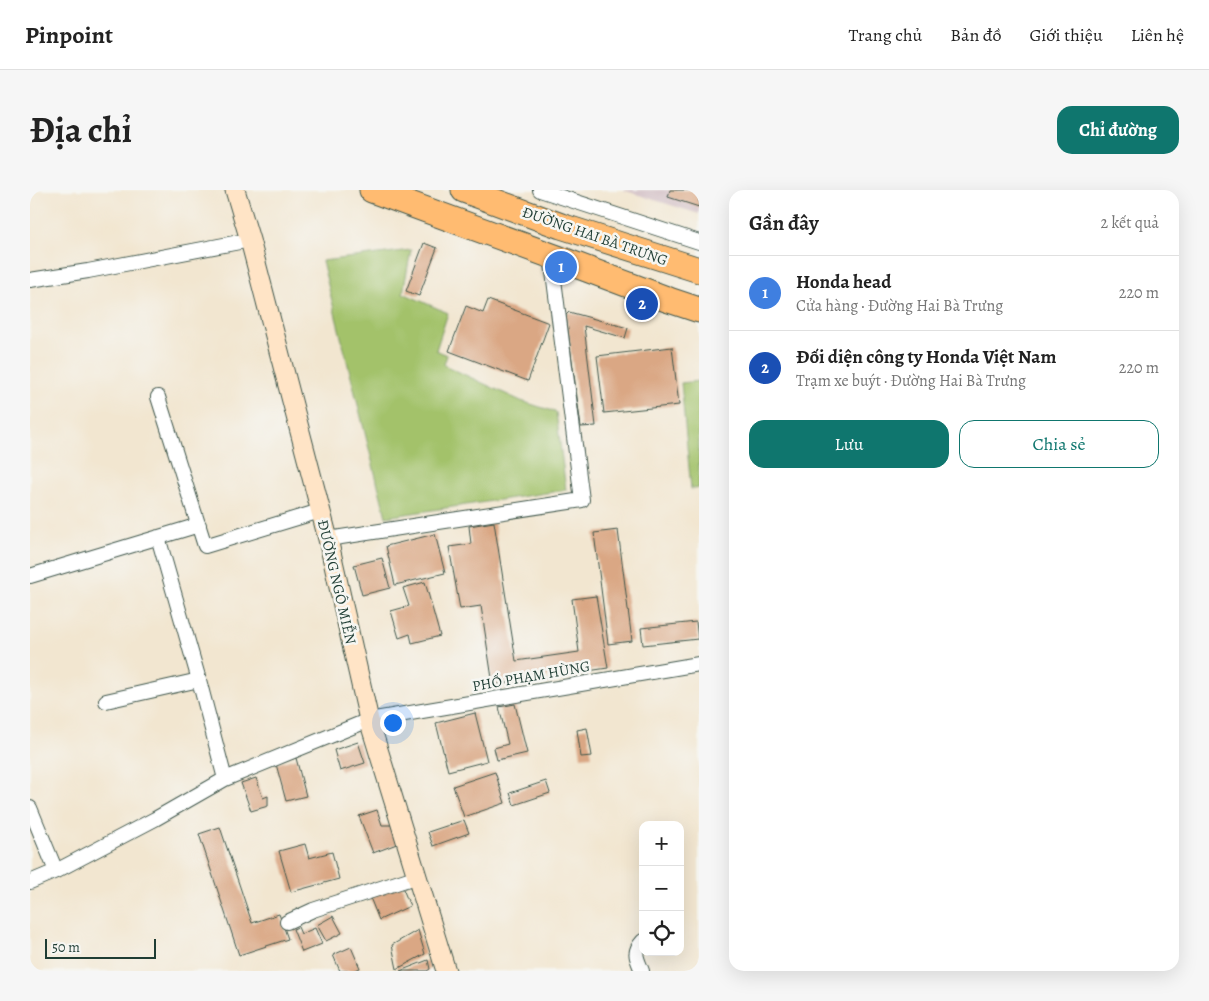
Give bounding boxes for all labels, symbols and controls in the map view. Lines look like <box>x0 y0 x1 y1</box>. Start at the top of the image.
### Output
text: Pinpoint <box>25 19 113 51</box>
text: Trang chủ <box>848 23 922 47</box>
text: Bản đồ <box>950 23 1002 47</box>
text: Giới thiệu <box>1030 23 1103 47</box>
text: Liên hệ <box>1131 23 1184 47</box>
text: Địa chỉ <box>30 106 132 154</box>
button: Chỉ đường <box>1057 106 1179 154</box>
street label: ĐƯỜNG HAI BÀ TRƯNG <box>520 202 670 270</box>
text: Gần đây <box>749 209 819 237</box>
text: 2 kết quả <box>1101 212 1159 234</box>
pin: 1 <box>545 248 577 286</box>
text: Honda head <box>796 269 891 295</box>
text: 1 <box>762 282 768 304</box>
text: 220 m <box>1119 282 1159 304</box>
pin: 2 <box>626 285 658 323</box>
text: Cửa hàng · Đường Hai Bà Trưng <box>796 295 1003 317</box>
text: Đối diện công ty Honda Việt Nam <box>796 344 1056 370</box>
text: 2 <box>761 357 769 379</box>
text: 220 m <box>1119 357 1159 379</box>
text: Trạm xe buýt · Đường Hai Bà Trưng <box>796 370 1026 392</box>
button: Lưu <box>749 420 949 468</box>
button: Chia sẻ <box>959 420 1159 468</box>
street label: ĐƯỜNG NGÔ MIỄN <box>313 518 361 646</box>
street label: PHỐ PHẠM HÙNG <box>471 656 591 696</box>
your location <box>380 710 406 736</box>
map controls <box>639 821 684 956</box>
button: + <box>639 821 684 866</box>
button: − <box>639 866 684 911</box>
button: locate <box>639 911 684 956</box>
scale bar <box>45 936 156 959</box>
text: 50 m <box>52 938 80 957</box>

